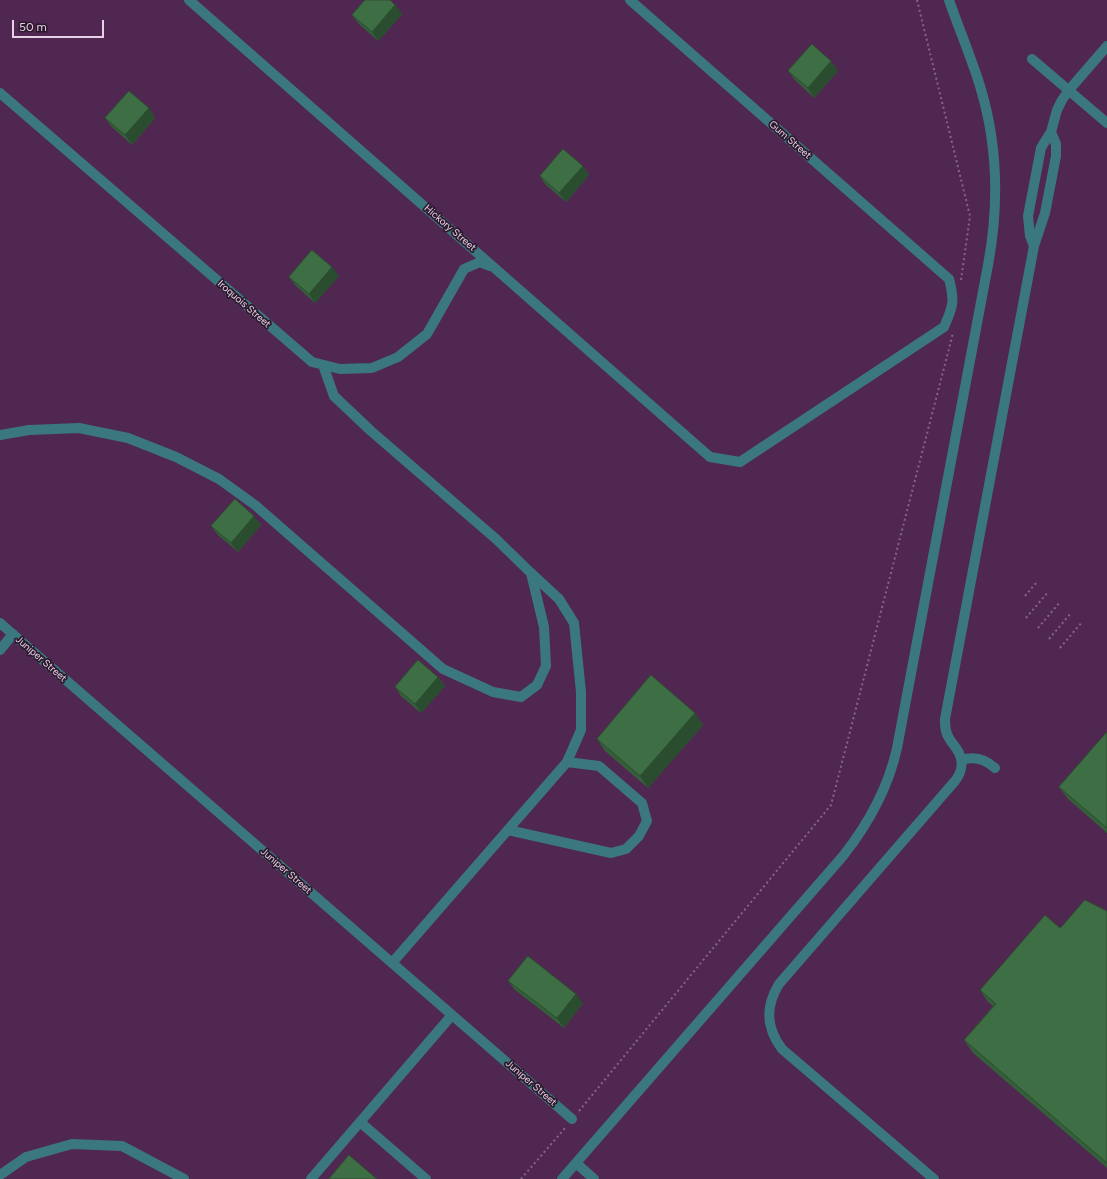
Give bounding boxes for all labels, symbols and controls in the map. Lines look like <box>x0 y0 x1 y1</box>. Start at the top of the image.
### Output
scale bar <box>14 12 106 38</box>
text: 50 m <box>19 20 47 34</box>
street label: Gum Street <box>766 118 814 162</box>
street label: Hickory Street <box>422 202 478 254</box>
street label: Iroquois Street <box>215 278 273 330</box>
street label: Juniper Street <box>13 634 69 684</box>
street label: Juniper Street <box>258 846 314 896</box>
street label: Juniper Street <box>503 1058 559 1108</box>

